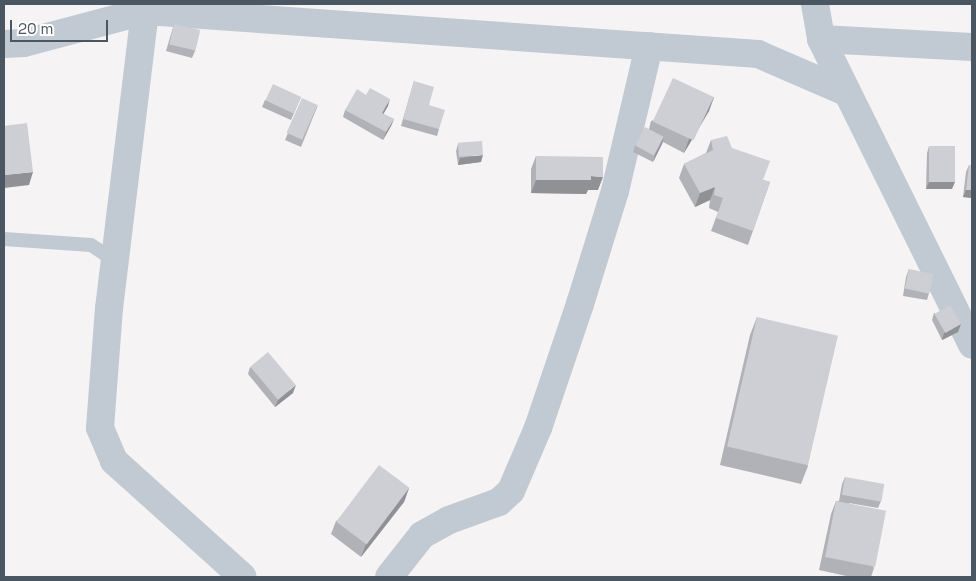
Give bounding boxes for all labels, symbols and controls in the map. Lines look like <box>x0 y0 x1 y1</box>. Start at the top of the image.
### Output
scale bar <box>12 10 110 42</box>
text: 20 m <box>18 19 53 38</box>

